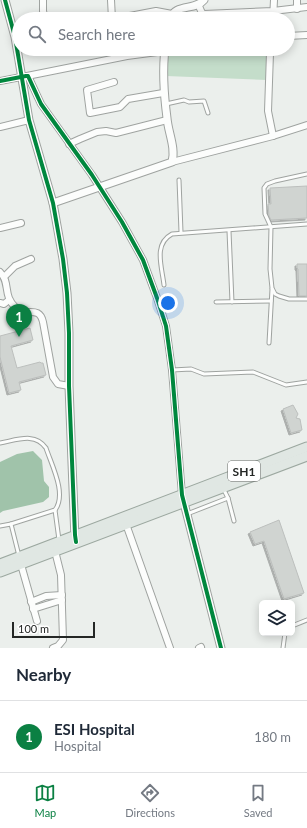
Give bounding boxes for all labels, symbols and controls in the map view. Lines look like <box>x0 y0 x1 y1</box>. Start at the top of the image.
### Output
search box <box>12 12 295 56</box>
icon: search <box>26 23 48 45</box>
text: Search here <box>58 25 135 43</box>
your location <box>158 293 178 313</box>
pin: 1 <box>6 304 32 337</box>
road number: SH1 <box>228 461 260 481</box>
map controls <box>259 600 295 636</box>
button: layers <box>259 600 295 636</box>
scale bar <box>12 620 95 639</box>
text: 100 m <box>18 622 49 635</box>
text: Nearby <box>16 664 71 685</box>
text: ESI Hospital <box>54 720 135 738</box>
text: 1 <box>25 729 33 745</box>
text: 180 m <box>254 729 291 745</box>
text: Hospital <box>54 738 101 754</box>
tab: Map <box>34 782 56 819</box>
tab: Directions <box>125 782 175 819</box>
tab: Saved <box>244 782 273 819</box>

